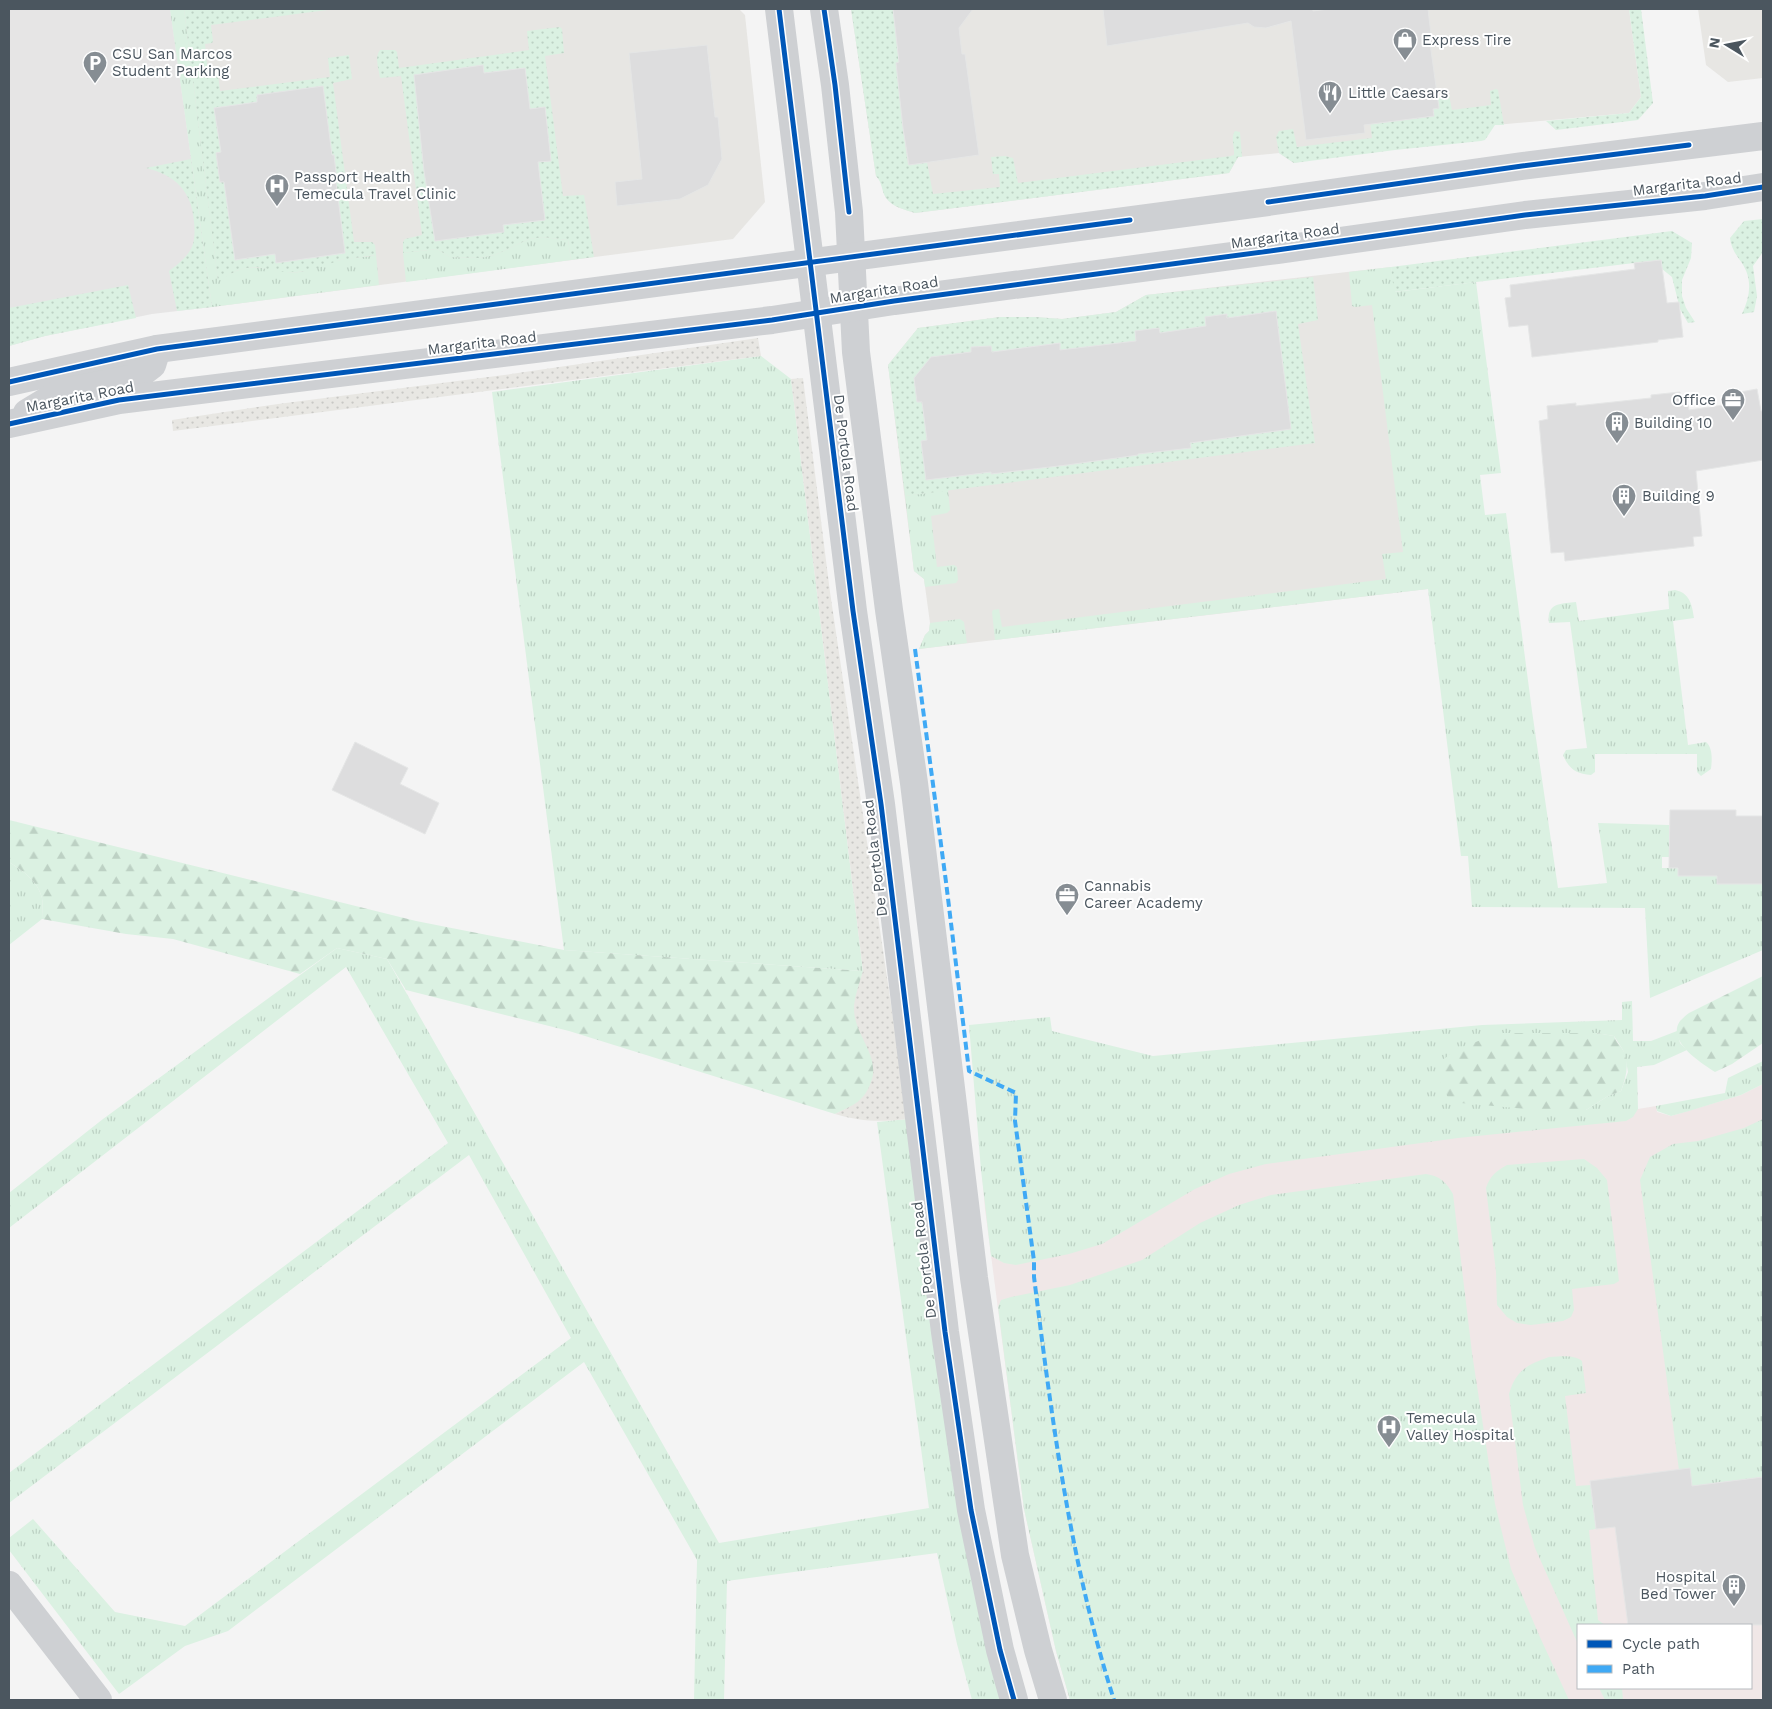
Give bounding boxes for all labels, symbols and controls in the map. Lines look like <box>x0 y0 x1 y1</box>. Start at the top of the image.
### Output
north arrow <box>1702 20 1752 70</box>
shop icon: Express Tire <box>1392 27 1418 61</box>
place label: Express Tire <box>1422 31 1511 49</box>
text: N <box>1705 36 1723 49</box>
place label: CSU San Marcos Student Parking <box>112 45 232 80</box>
parking icon: CSU San Marcos Student Parking <box>82 50 108 84</box>
restaurant icon: Little Caesars <box>1317 80 1343 114</box>
place label: Little Caesars <box>1348 84 1449 102</box>
place label: Passport Health Temecula Travel Clinic <box>294 168 456 203</box>
street label: Margarita Road <box>1631 168 1743 200</box>
hospital icon: Passport Health Temecula Travel Clinic <box>264 173 290 207</box>
street label: Margarita Road <box>1229 219 1341 253</box>
street label: Margarita Road <box>828 273 940 307</box>
street label: Margarita Road <box>426 327 538 359</box>
street label: Margarita Road <box>24 378 136 416</box>
office icon: Office <box>1720 387 1746 421</box>
place label: Office <box>1672 391 1716 409</box>
street label: De Portola Road <box>830 393 862 513</box>
building icon: Building 10 <box>1604 410 1630 444</box>
place label: Building 10 <box>1634 414 1712 432</box>
building icon: Building 9 <box>1611 483 1637 517</box>
place label: Building 9 <box>1642 487 1715 505</box>
street label: De Portola Road <box>859 798 891 918</box>
place label: Cannabis Career Academy <box>1084 877 1203 912</box>
office icon: Cannabis Career Academy <box>1054 882 1080 916</box>
street label: De Portola Road <box>908 1200 940 1320</box>
place label: Temecula Valley Hospital <box>1406 1409 1514 1444</box>
hospital icon: Temecula Valley Hospital <box>1376 1414 1402 1448</box>
place label: Hospital Bed Tower <box>1640 1568 1716 1603</box>
building icon: Hospital Bed Tower <box>1721 1573 1747 1607</box>
legend <box>1577 1624 1752 1689</box>
text: Cycle path <box>1622 1635 1700 1653</box>
text: Path <box>1622 1660 1655 1678</box>

